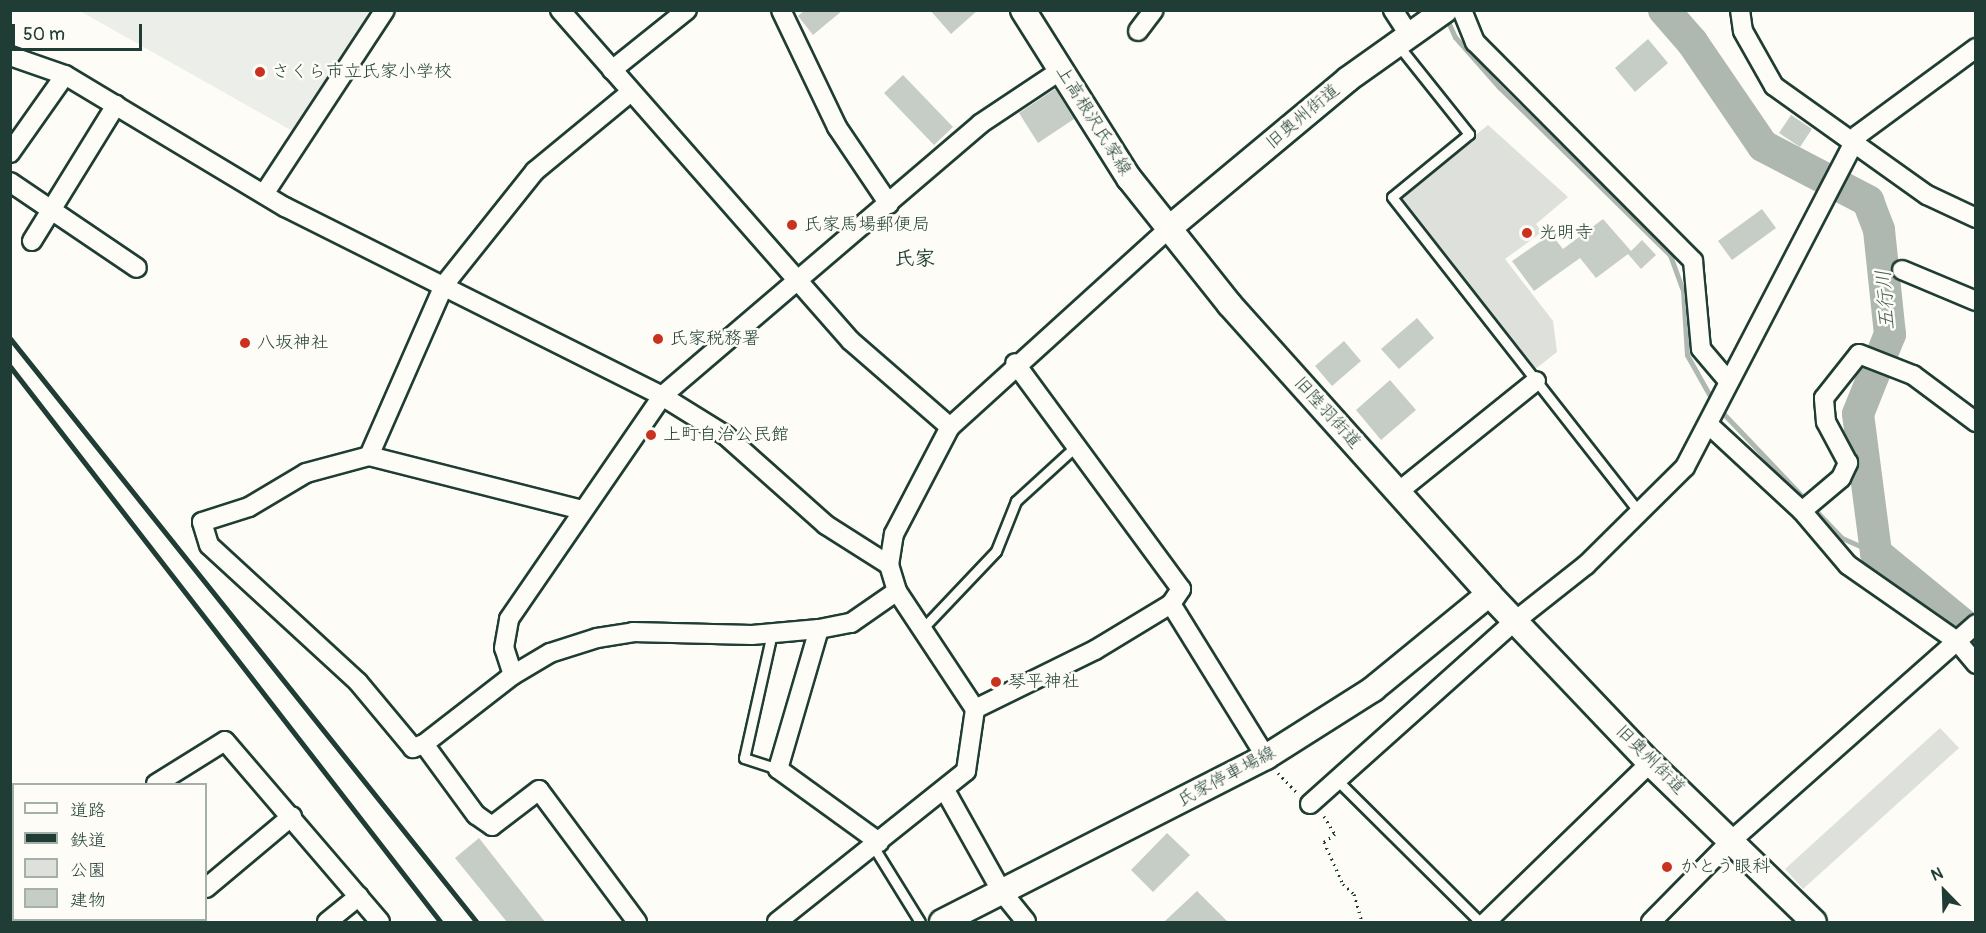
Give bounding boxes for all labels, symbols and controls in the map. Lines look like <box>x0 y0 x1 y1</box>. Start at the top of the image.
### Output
scale bar <box>15 12 146 50</box>
text: 50 m <box>23 23 65 46</box>
place label: さくら市立氏家小学校 <box>272 61 452 83</box>
street label: 上高根沢氏家線 <box>1050 62 1136 180</box>
marker: さくら市立氏家小学校 <box>253 65 267 79</box>
street label: 旧奥州街道 <box>1262 80 1344 154</box>
place label: 氏家馬場郵便局 <box>804 214 930 236</box>
marker: 氏家馬場郵便局 <box>785 218 799 232</box>
place label: 光明寺 <box>1539 222 1593 244</box>
marker: 光明寺 <box>1520 226 1534 240</box>
district label: 氏家 <box>895 246 935 270</box>
water label: 五行川 <box>1871 269 1899 331</box>
place label: 氏家税務署 <box>670 328 760 350</box>
place label: 八坂神社 <box>257 332 329 354</box>
marker: 氏家税務署 <box>651 332 665 346</box>
marker: 八坂神社 <box>238 336 252 350</box>
street label: 旧陸羽街道 <box>1289 372 1365 454</box>
place label: 上町自治公民館 <box>663 424 789 446</box>
marker: 上町自治公民館 <box>644 428 658 442</box>
place label: 琴平神社 <box>1008 671 1080 693</box>
marker: 琴平神社 <box>989 675 1003 689</box>
street label: 旧奥州街道 <box>1611 721 1689 799</box>
street label: 氏家停車場線 <box>1174 742 1280 812</box>
legend <box>12 783 207 921</box>
text: 道路 <box>70 799 106 822</box>
text: 鉄道 <box>70 829 106 852</box>
place label: かとう眼科 <box>1680 856 1770 878</box>
marker: かとう眼科 <box>1658 858 1676 876</box>
text: 公園 <box>70 859 106 882</box>
north arrow <box>1914 861 1974 921</box>
text: N <box>1928 863 1946 886</box>
text: 建物 <box>70 889 106 912</box>

